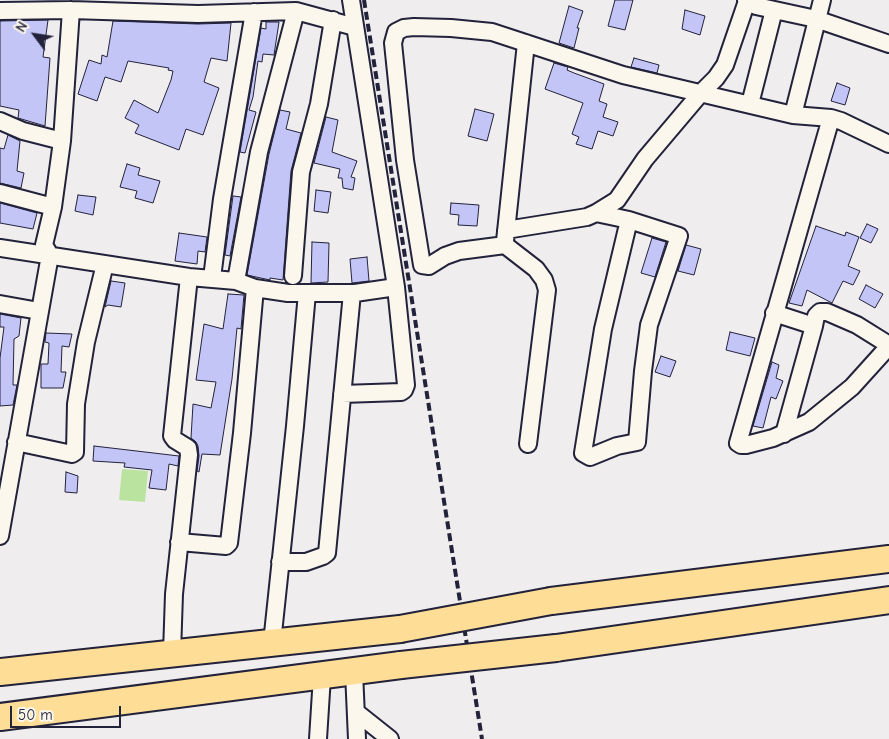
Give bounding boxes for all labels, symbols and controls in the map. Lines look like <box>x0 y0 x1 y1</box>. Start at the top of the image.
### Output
north arrow <box>10 10 60 60</box>
text: N <box>12 19 31 35</box>
scale bar <box>12 696 124 728</box>
text: 50 m <box>18 706 53 724</box>

